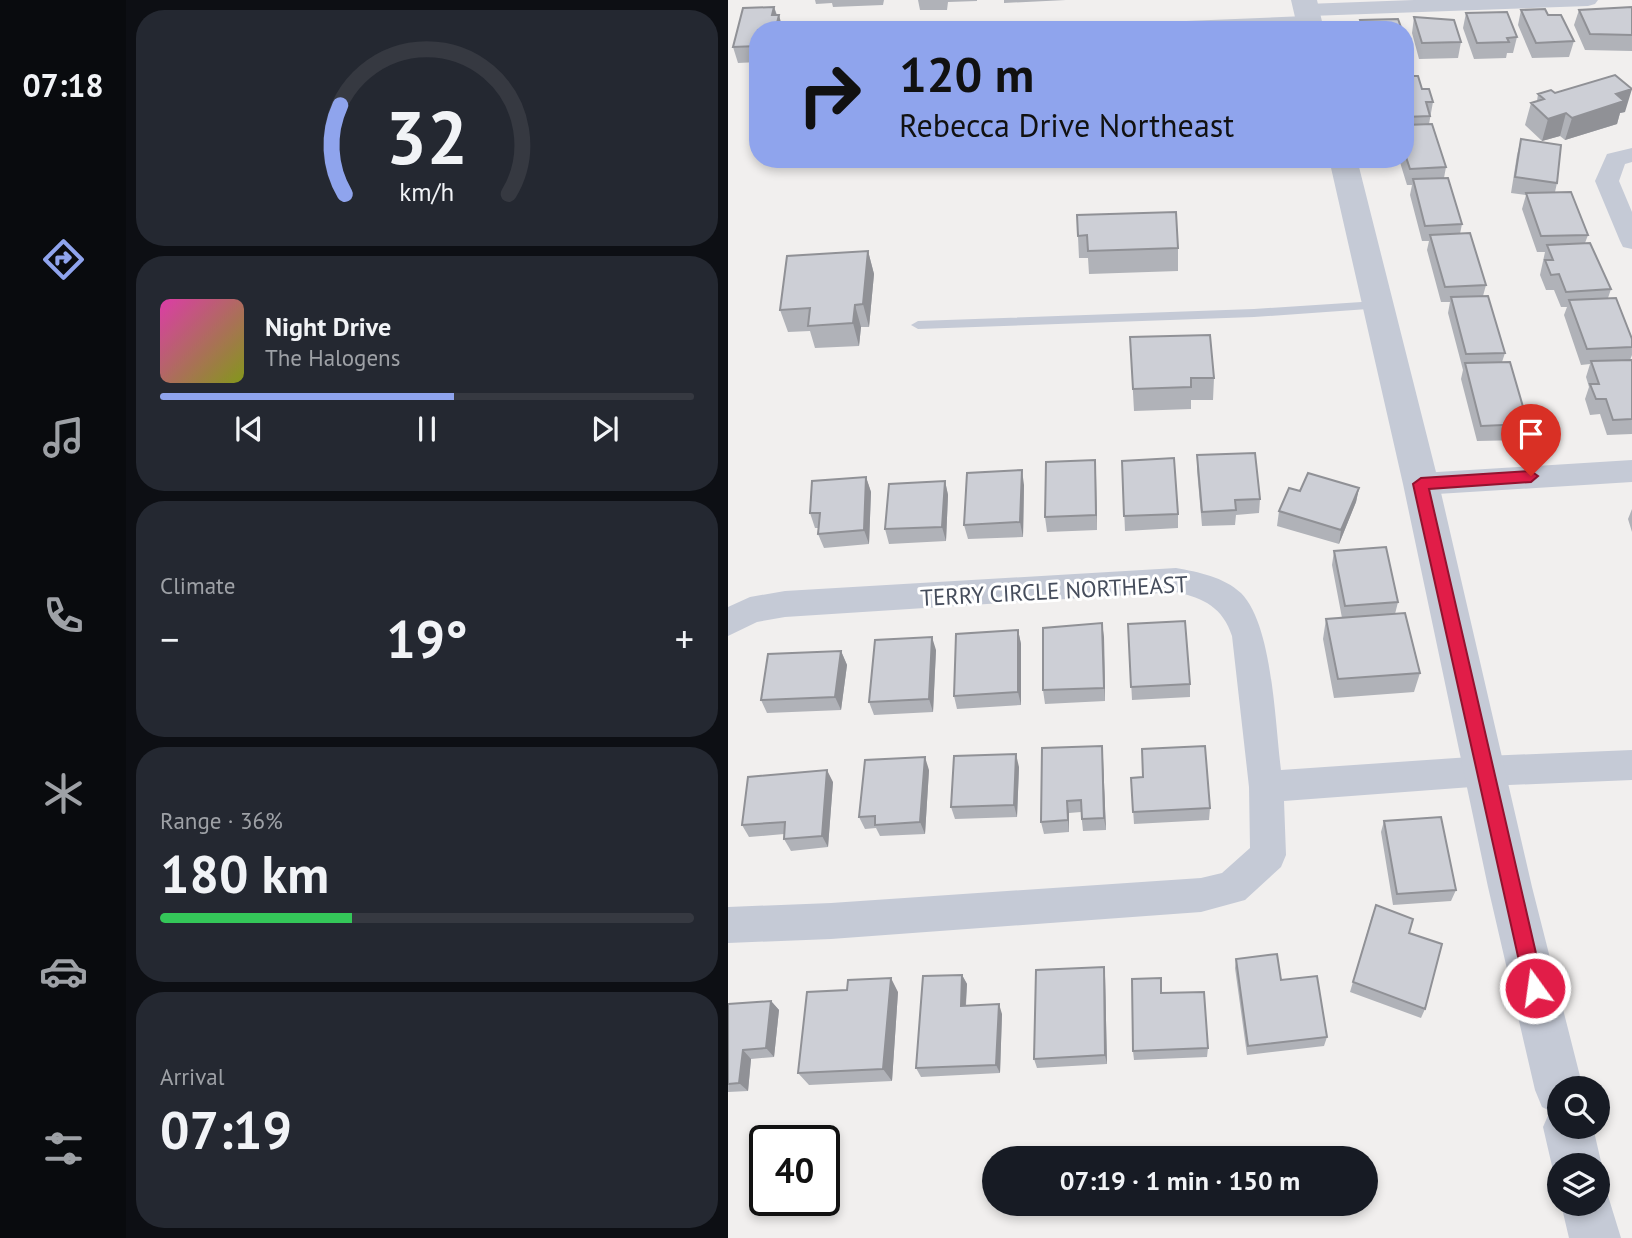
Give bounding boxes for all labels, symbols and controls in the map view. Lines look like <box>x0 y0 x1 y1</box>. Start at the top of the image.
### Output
text: 120 m <box>899 42 1034 106</box>
icon: right <box>784 49 875 140</box>
text: 07:18 <box>22 64 104 106</box>
text: 32 <box>386 90 468 184</box>
text: Rebecca Drive Northeast <box>899 104 1234 146</box>
text: km/h <box>400 176 454 208</box>
icon: directions <box>39 235 88 284</box>
text: Night Drive <box>265 310 391 343</box>
text: The Halogens <box>265 343 400 372</box>
pin <box>1501 404 1561 476</box>
icon: previous <box>230 410 268 448</box>
icon: pause <box>408 410 446 448</box>
icon: next <box>586 410 624 448</box>
icon: music <box>39 413 88 462</box>
icon: arrive <box>1512 415 1550 453</box>
street label: TERRY CIRCLE NORTHEAST <box>919 569 1189 612</box>
text: Climate <box>160 571 235 600</box>
icon: phone <box>39 591 88 640</box>
text: 19° <box>386 605 468 672</box>
text: − <box>160 614 179 663</box>
text: + <box>675 614 694 663</box>
icon: climate <box>39 769 88 818</box>
text: Range · 36% <box>160 806 283 835</box>
text: 180 km <box>160 840 329 907</box>
icon: car <box>39 947 88 996</box>
position arrow <box>1498 951 1572 1025</box>
text: Arrival <box>160 1062 224 1091</box>
map controls <box>1547 1076 1610 1216</box>
button: search <box>1547 1076 1610 1139</box>
text: 07:19 <box>160 1096 292 1163</box>
icon: filters <box>39 1124 88 1173</box>
speed limit sign: 40 <box>749 1125 840 1216</box>
button: layers <box>1547 1153 1610 1216</box>
text: 07:19 · 1 min · 150 m <box>1060 1164 1300 1197</box>

